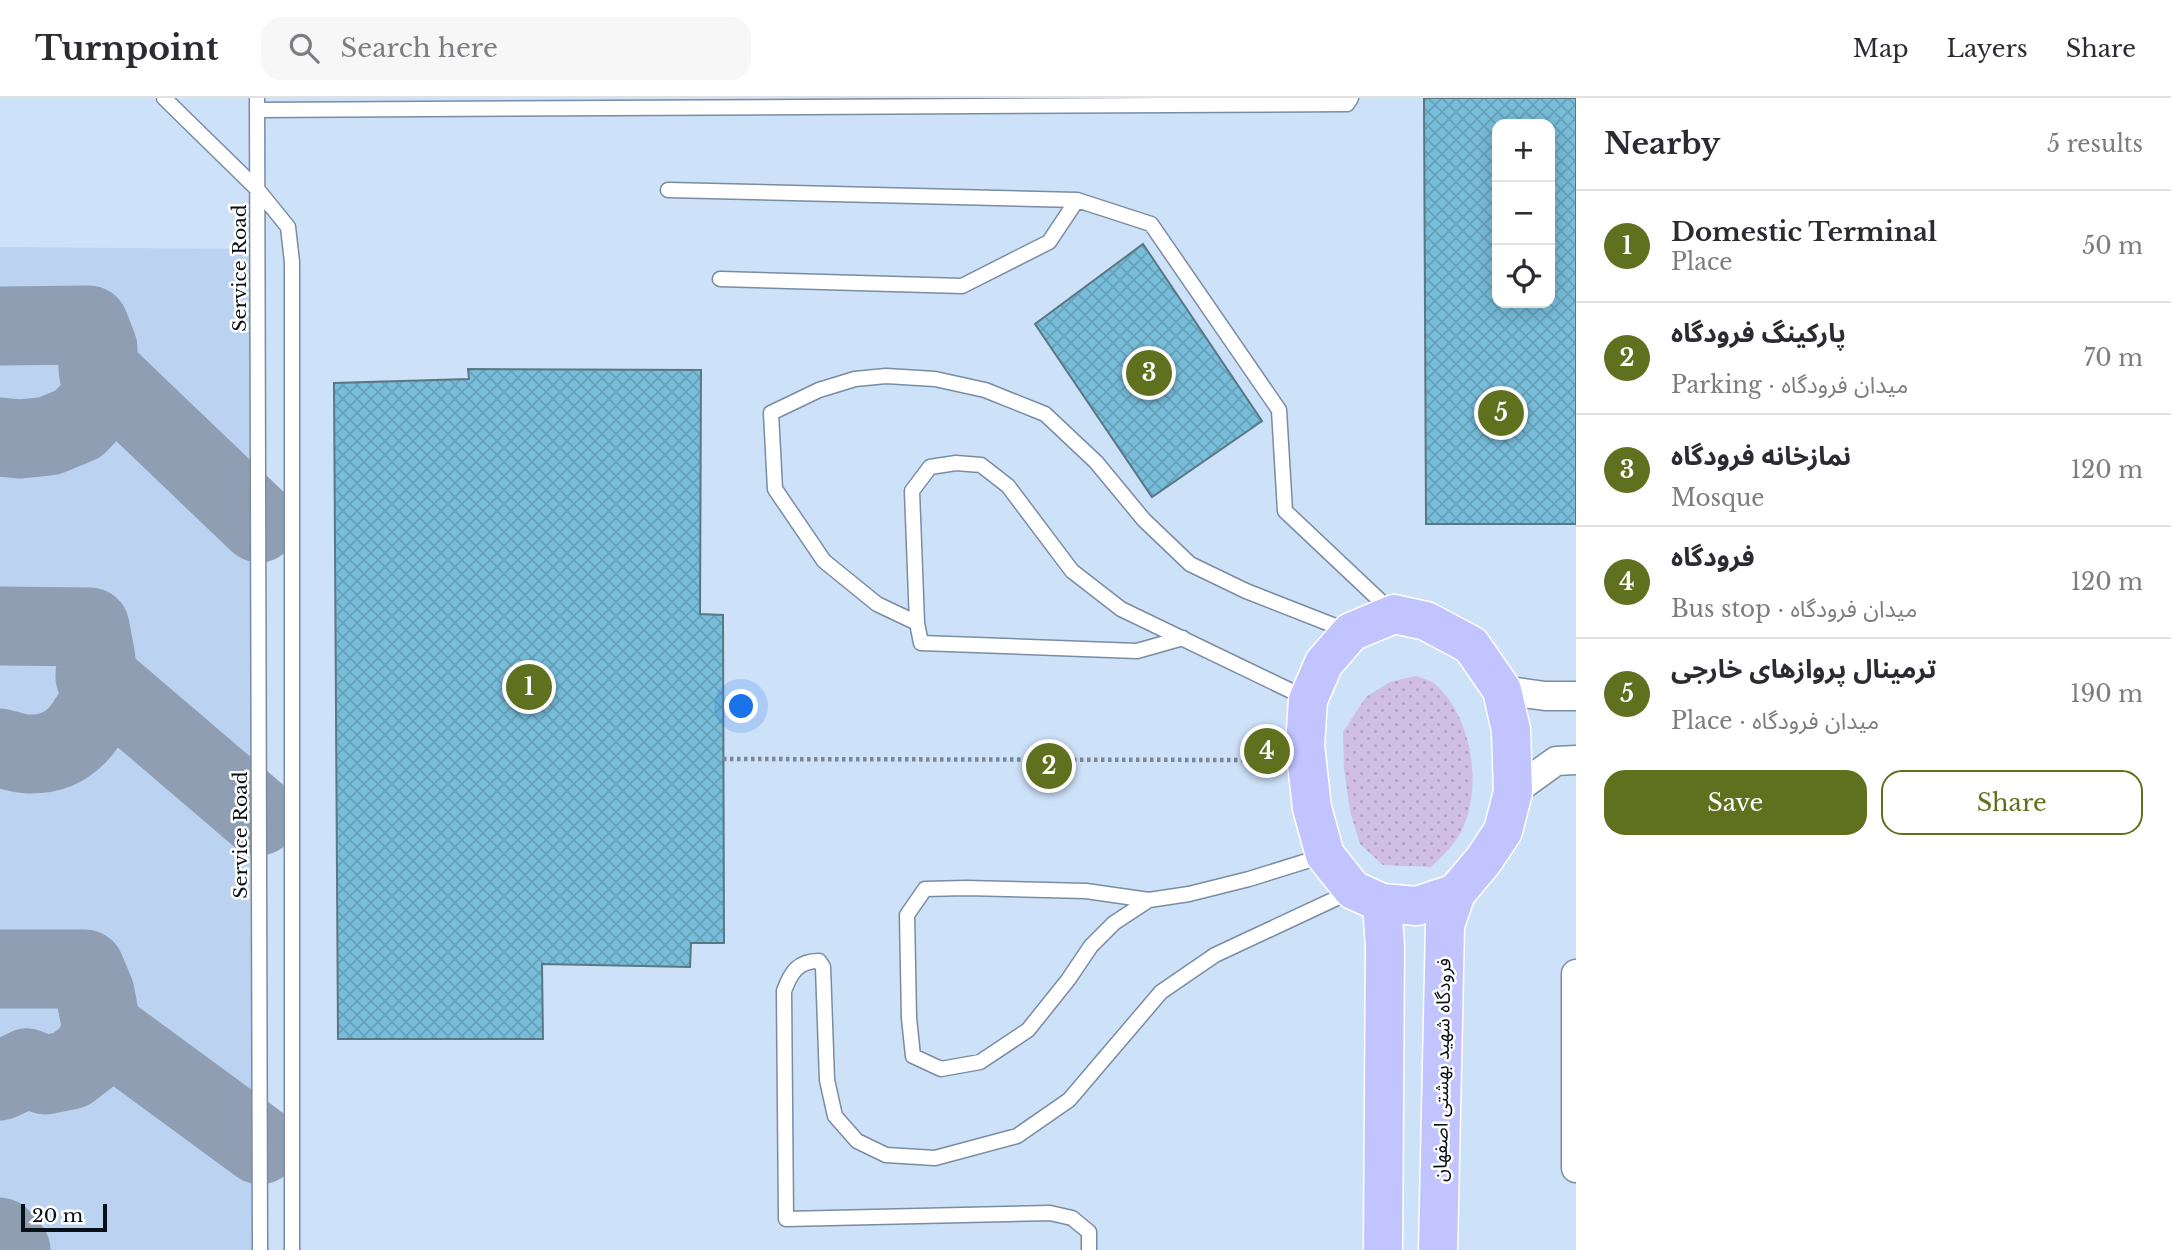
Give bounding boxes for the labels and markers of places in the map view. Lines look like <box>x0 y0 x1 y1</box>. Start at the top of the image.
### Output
pin: 3 <box>1126 347 1172 399</box>
pin: 5 <box>1478 387 1524 439</box>
pin: 1 <box>506 661 552 713</box>
pin: 4 <box>1244 725 1290 777</box>
pin: 2 <box>1026 740 1072 792</box>

